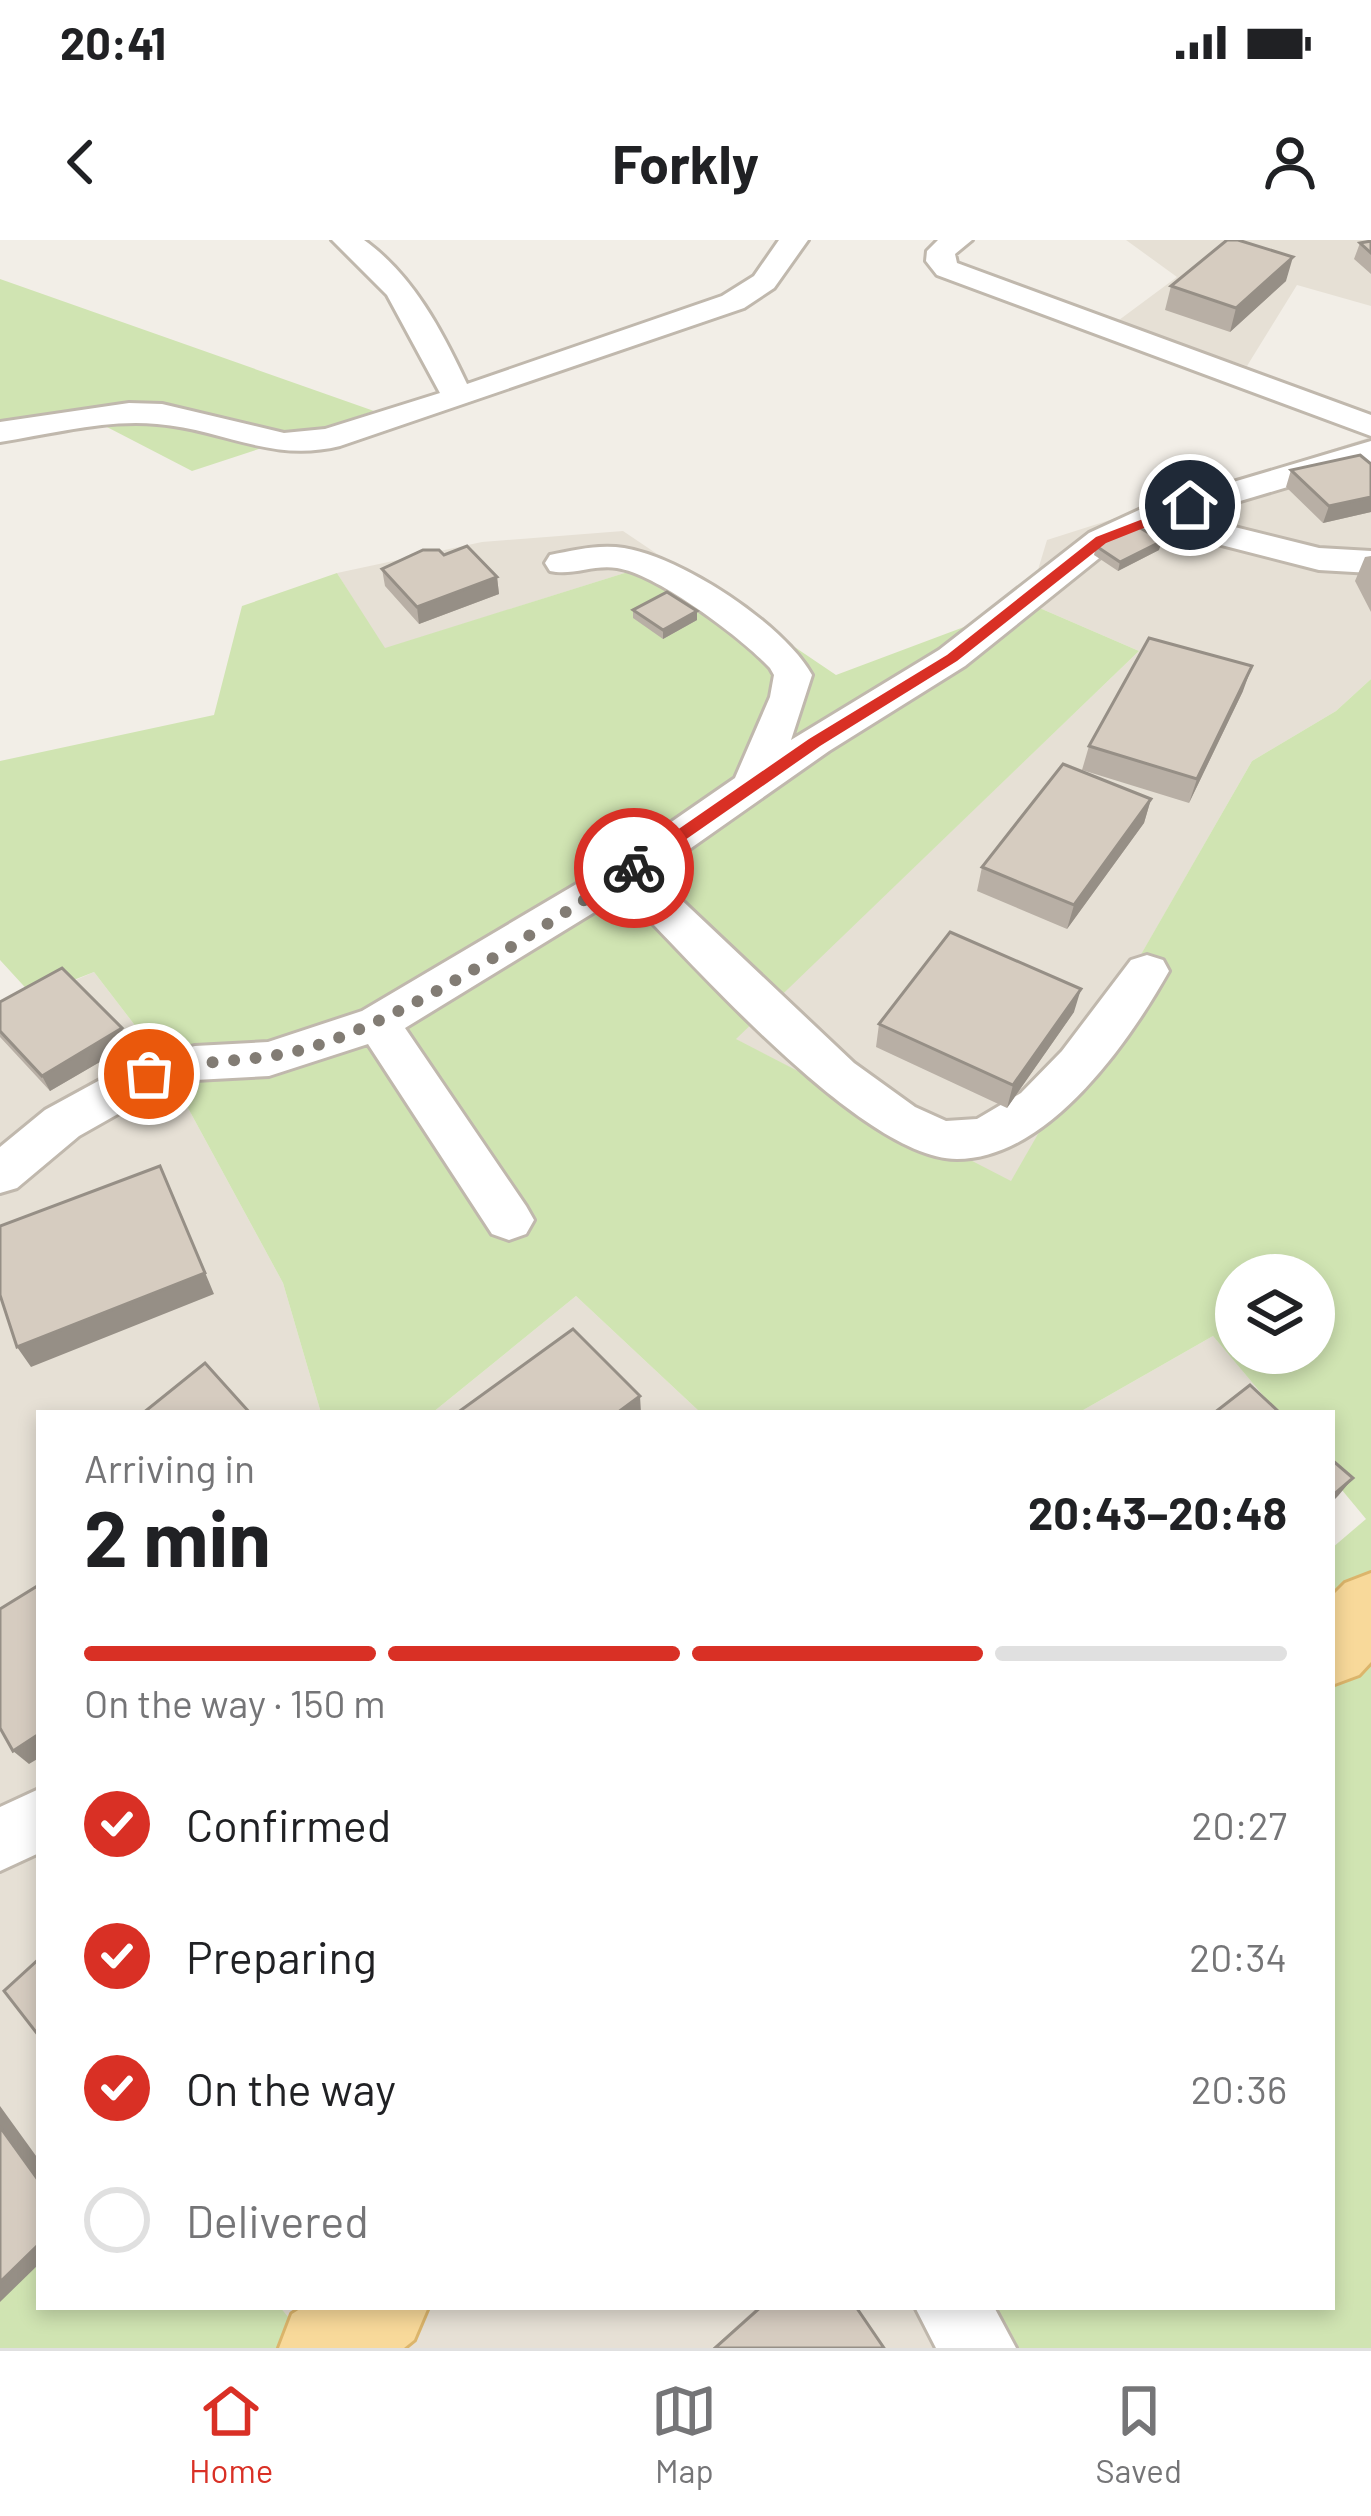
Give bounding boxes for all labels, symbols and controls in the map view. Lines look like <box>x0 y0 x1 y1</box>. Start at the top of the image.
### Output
text: 20:41 <box>60 15 166 69</box>
icon: back <box>48 129 114 195</box>
icon: person <box>1257 129 1323 195</box>
text: Forkly <box>612 130 759 195</box>
pin <box>1139 454 1241 556</box>
icon: home <box>1157 472 1223 538</box>
courier <box>574 808 694 928</box>
icon: bike <box>601 835 667 901</box>
pin <box>98 1023 200 1125</box>
icon: bag <box>116 1041 182 1107</box>
map controls <box>1215 1254 1335 1374</box>
button: layers <box>1215 1254 1335 1374</box>
text: Arriving in <box>84 1444 255 1491</box>
text: 20:43–20:48 <box>1028 1485 1287 1539</box>
text: 2 min <box>84 1489 271 1583</box>
text: On the way · 150 m <box>84 1679 386 1726</box>
icon: check <box>84 1791 150 1857</box>
text: Confirmed <box>186 1797 391 1851</box>
text: 20:27 <box>1191 1801 1287 1848</box>
icon: check <box>84 1923 150 1989</box>
text: Preparing <box>186 1929 377 1983</box>
text: 20:34 <box>1189 1933 1287 1980</box>
icon: check <box>84 2055 150 2121</box>
text: On the way <box>186 2061 396 2115</box>
text: 20:36 <box>1191 2065 1287 2112</box>
text: Delivered <box>186 2193 369 2247</box>
tab: Home <box>189 2378 273 2490</box>
tab: Map <box>651 2378 717 2490</box>
tab: Saved <box>1095 2378 1182 2490</box>

